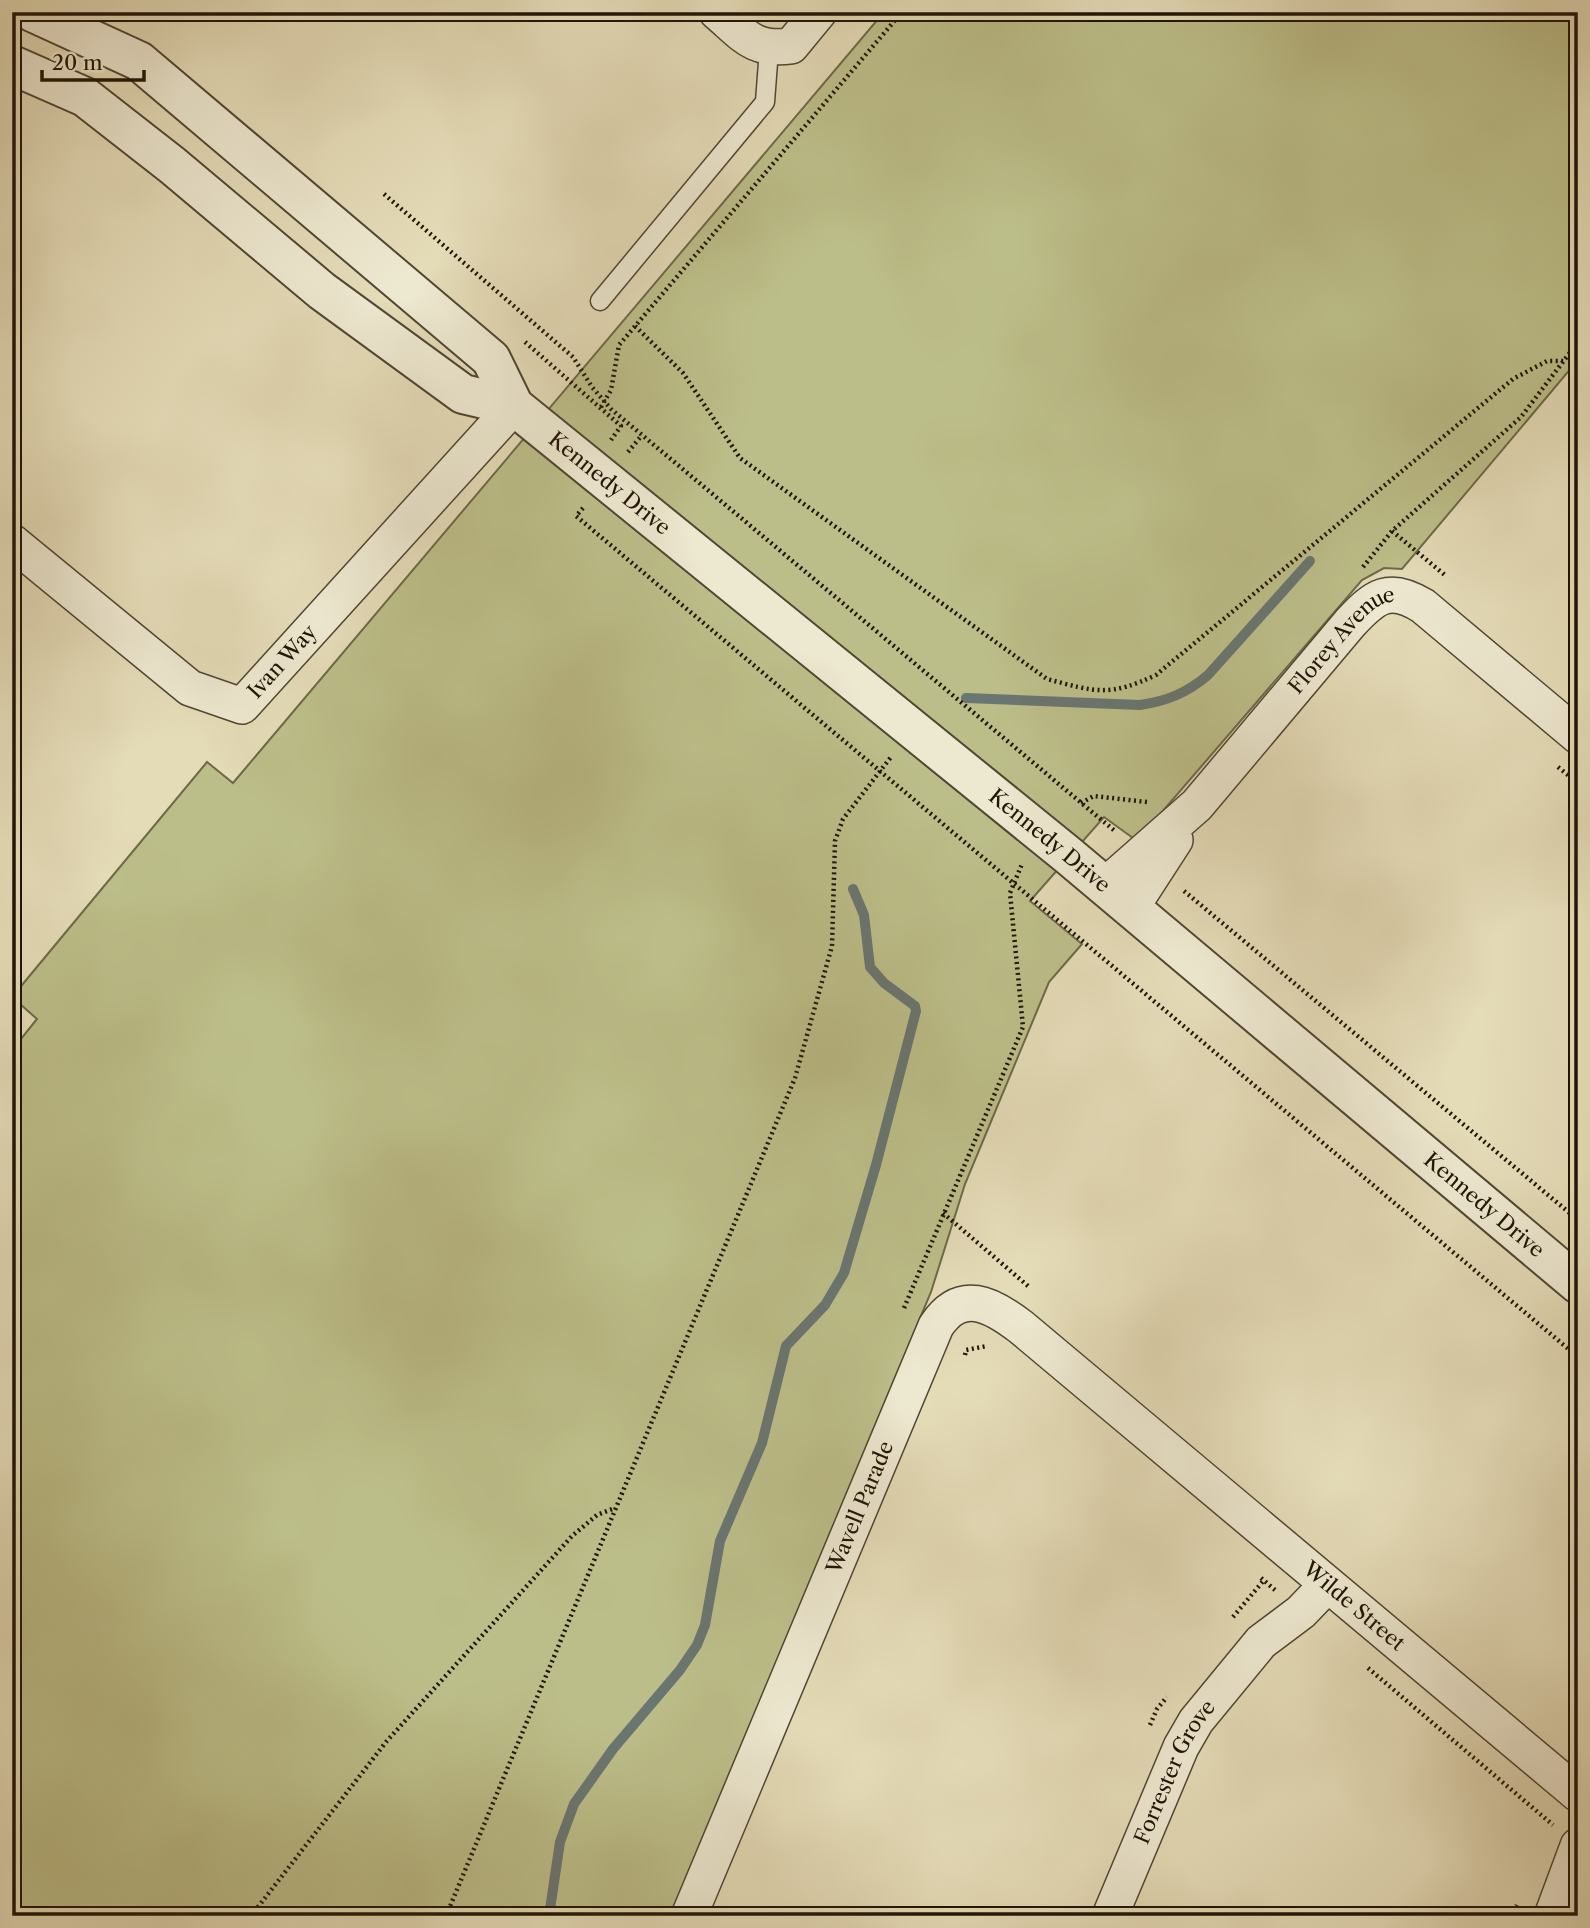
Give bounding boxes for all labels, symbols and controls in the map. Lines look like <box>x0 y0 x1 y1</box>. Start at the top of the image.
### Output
scale bar <box>42 38 144 82</box>
text: 20 m <box>52 50 103 75</box>
street label: Kennedy Drive <box>544 426 676 540</box>
street label: Florey Avenue <box>1283 582 1396 699</box>
street label: Ivan Way <box>242 619 322 703</box>
street label: Kennedy Drive <box>984 783 1116 897</box>
street label: Kennedy Drive <box>1419 1147 1550 1262</box>
street label: Wavell Parade <box>820 1437 898 1578</box>
street label: Wilde Street <box>1297 1555 1411 1656</box>
street label: Forrester Grove <box>1129 1695 1220 1848</box>

